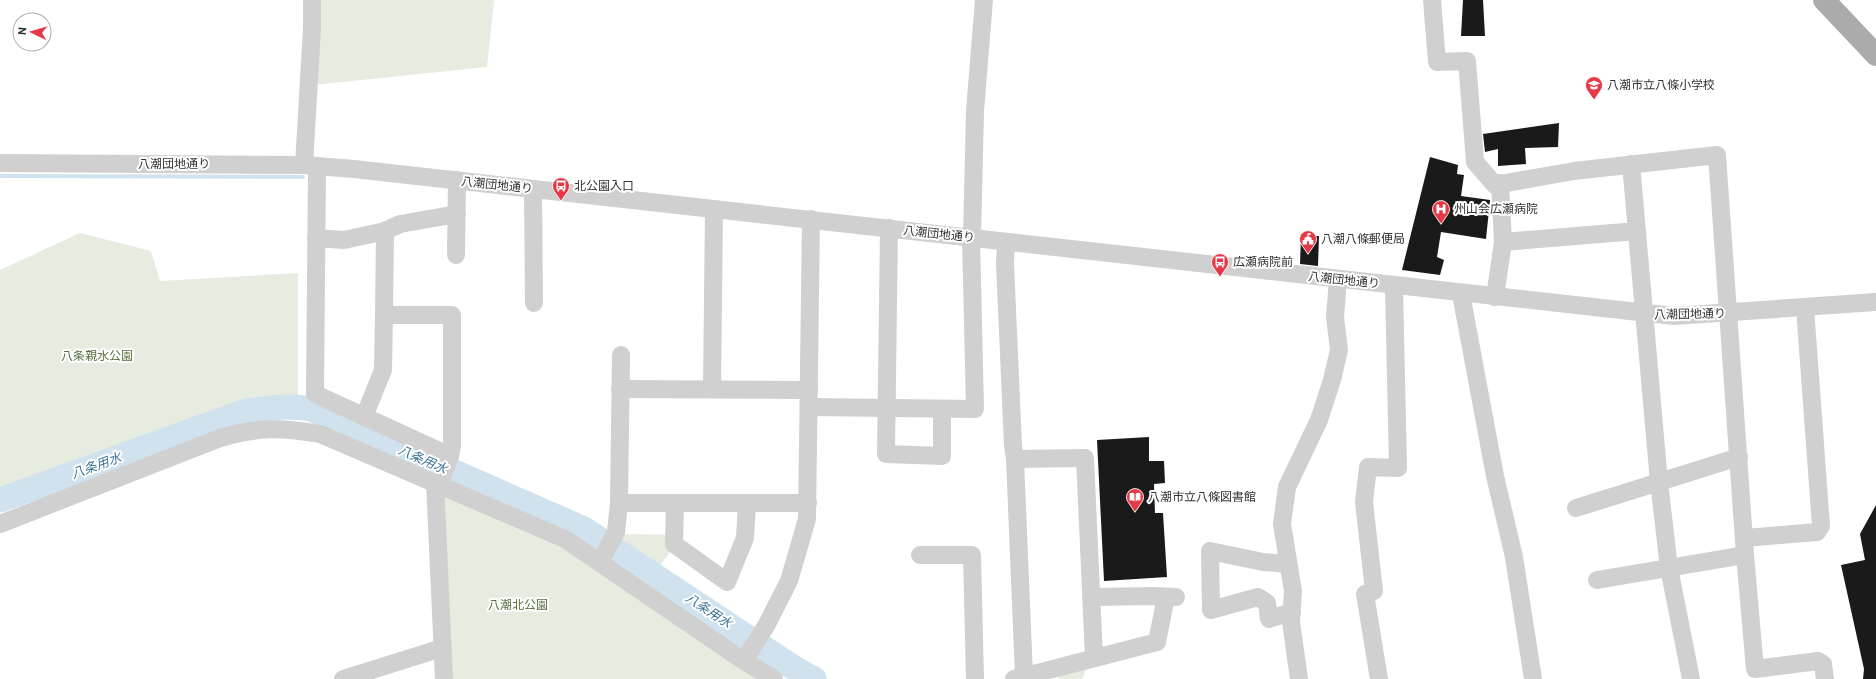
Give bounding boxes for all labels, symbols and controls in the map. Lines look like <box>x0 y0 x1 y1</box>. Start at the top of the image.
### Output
north arrow <box>12 12 52 52</box>
text: N <box>16 27 29 36</box>
school or university icon: 八潮市立八條小学校 <box>1584 75 1604 100</box>
place label: 八潮市立八條小学校 <box>1607 78 1715 92</box>
street label: 八潮団地通り <box>138 157 210 171</box>
street label: 八潮団地通り <box>460 174 534 196</box>
bus stop icon: 北公園入口 <box>551 176 571 201</box>
place label: 北公園入口 <box>574 179 634 193</box>
hospital icon: 州山会広瀬病院 <box>1431 199 1451 224</box>
place label: 州山会広瀬病院 <box>1454 202 1538 216</box>
street label: 八潮団地通り <box>902 223 976 245</box>
public building icon: 八潮八條郵便局 <box>1298 229 1318 254</box>
place label: 八潮八條郵便局 <box>1321 232 1405 246</box>
bus stop icon: 広瀬病院前 <box>1210 252 1230 277</box>
place label: 広瀬病院前 <box>1233 255 1293 269</box>
street label: 八潮団地通り <box>1307 269 1381 291</box>
street label: 八潮団地通り <box>1654 306 1726 322</box>
park label: 八条親水公園 <box>61 349 133 363</box>
water label: 八条用水 <box>396 442 451 478</box>
water label: 八条用水 <box>69 449 125 481</box>
library icon: 八潮市立八條図書館 <box>1125 487 1145 512</box>
place label: 八潮市立八條図書館 <box>1148 490 1256 504</box>
water label: 八条用水 <box>683 590 736 632</box>
park label: 八潮北公園 <box>488 598 548 612</box>

